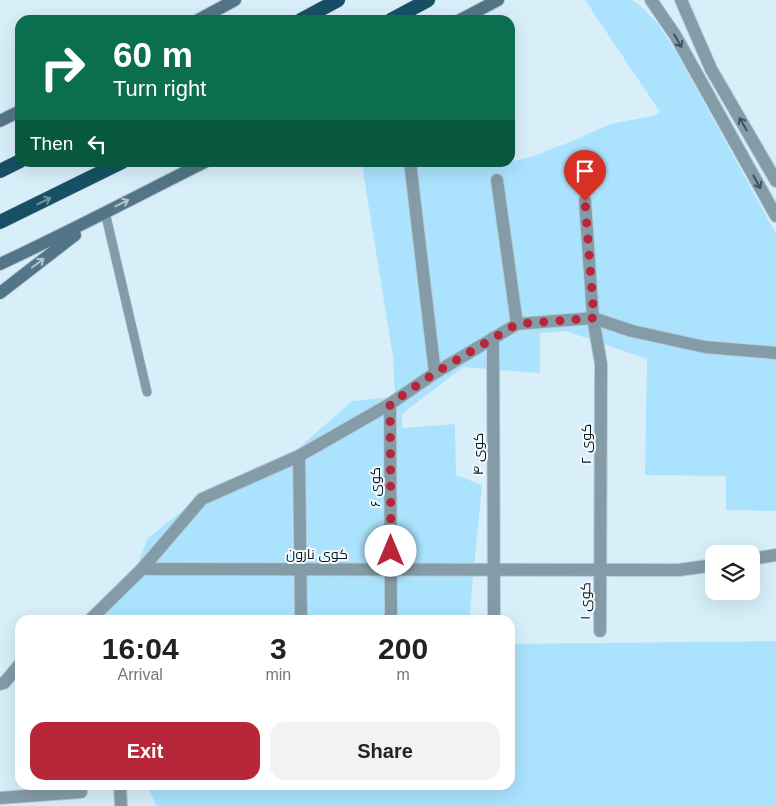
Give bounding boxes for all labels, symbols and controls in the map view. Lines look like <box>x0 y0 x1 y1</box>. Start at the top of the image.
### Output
one-way arrow <box>673 33 683 47</box>
icon: right <box>30 35 95 100</box>
text: 60 m <box>113 35 193 74</box>
text: Turn right <box>113 76 206 101</box>
one-way arrow <box>738 116 748 131</box>
icon: left <box>83 130 111 158</box>
text: Then <box>30 133 73 154</box>
pin <box>564 150 606 201</box>
icon: arrive <box>571 157 599 185</box>
one-way arrow <box>752 175 762 190</box>
one-way arrow <box>36 195 51 205</box>
one-way arrow <box>114 198 129 208</box>
one-way arrow <box>31 257 44 268</box>
street label: کوی ۲ <box>578 424 594 464</box>
street label: کوی ۴ <box>470 433 486 475</box>
street label: کوی ۶ <box>367 467 383 507</box>
position arrow <box>364 524 416 576</box>
map controls <box>705 545 760 600</box>
button: layers <box>705 545 760 600</box>
street label: کوی نارون <box>286 546 348 562</box>
street label: کوی ۱ <box>577 582 593 620</box>
text: 16:04 <box>102 632 179 665</box>
text: 3 <box>270 632 287 665</box>
text: 200 <box>378 632 428 665</box>
text: Arrival <box>118 666 163 683</box>
text: min <box>265 666 291 683</box>
text: m <box>396 666 410 683</box>
button: Exit <box>30 722 260 780</box>
button: Share <box>270 722 500 780</box>

